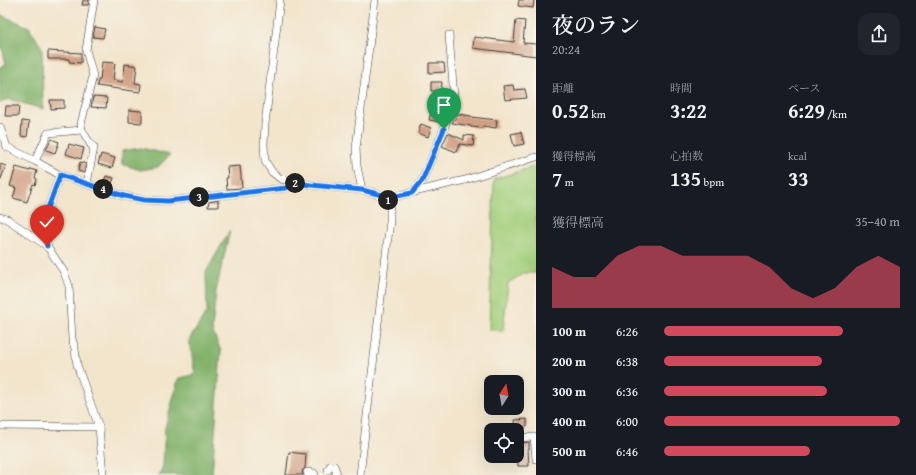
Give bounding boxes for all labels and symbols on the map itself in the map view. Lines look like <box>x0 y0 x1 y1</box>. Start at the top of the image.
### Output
pin <box>427 88 461 129</box>
pin: 2 <box>285 173 305 193</box>
pin: 4 <box>93 179 113 199</box>
pin: 3 <box>189 187 209 207</box>
pin: 1 <box>378 190 398 210</box>
pin <box>30 205 64 246</box>
north arrow <box>484 375 524 415</box>

